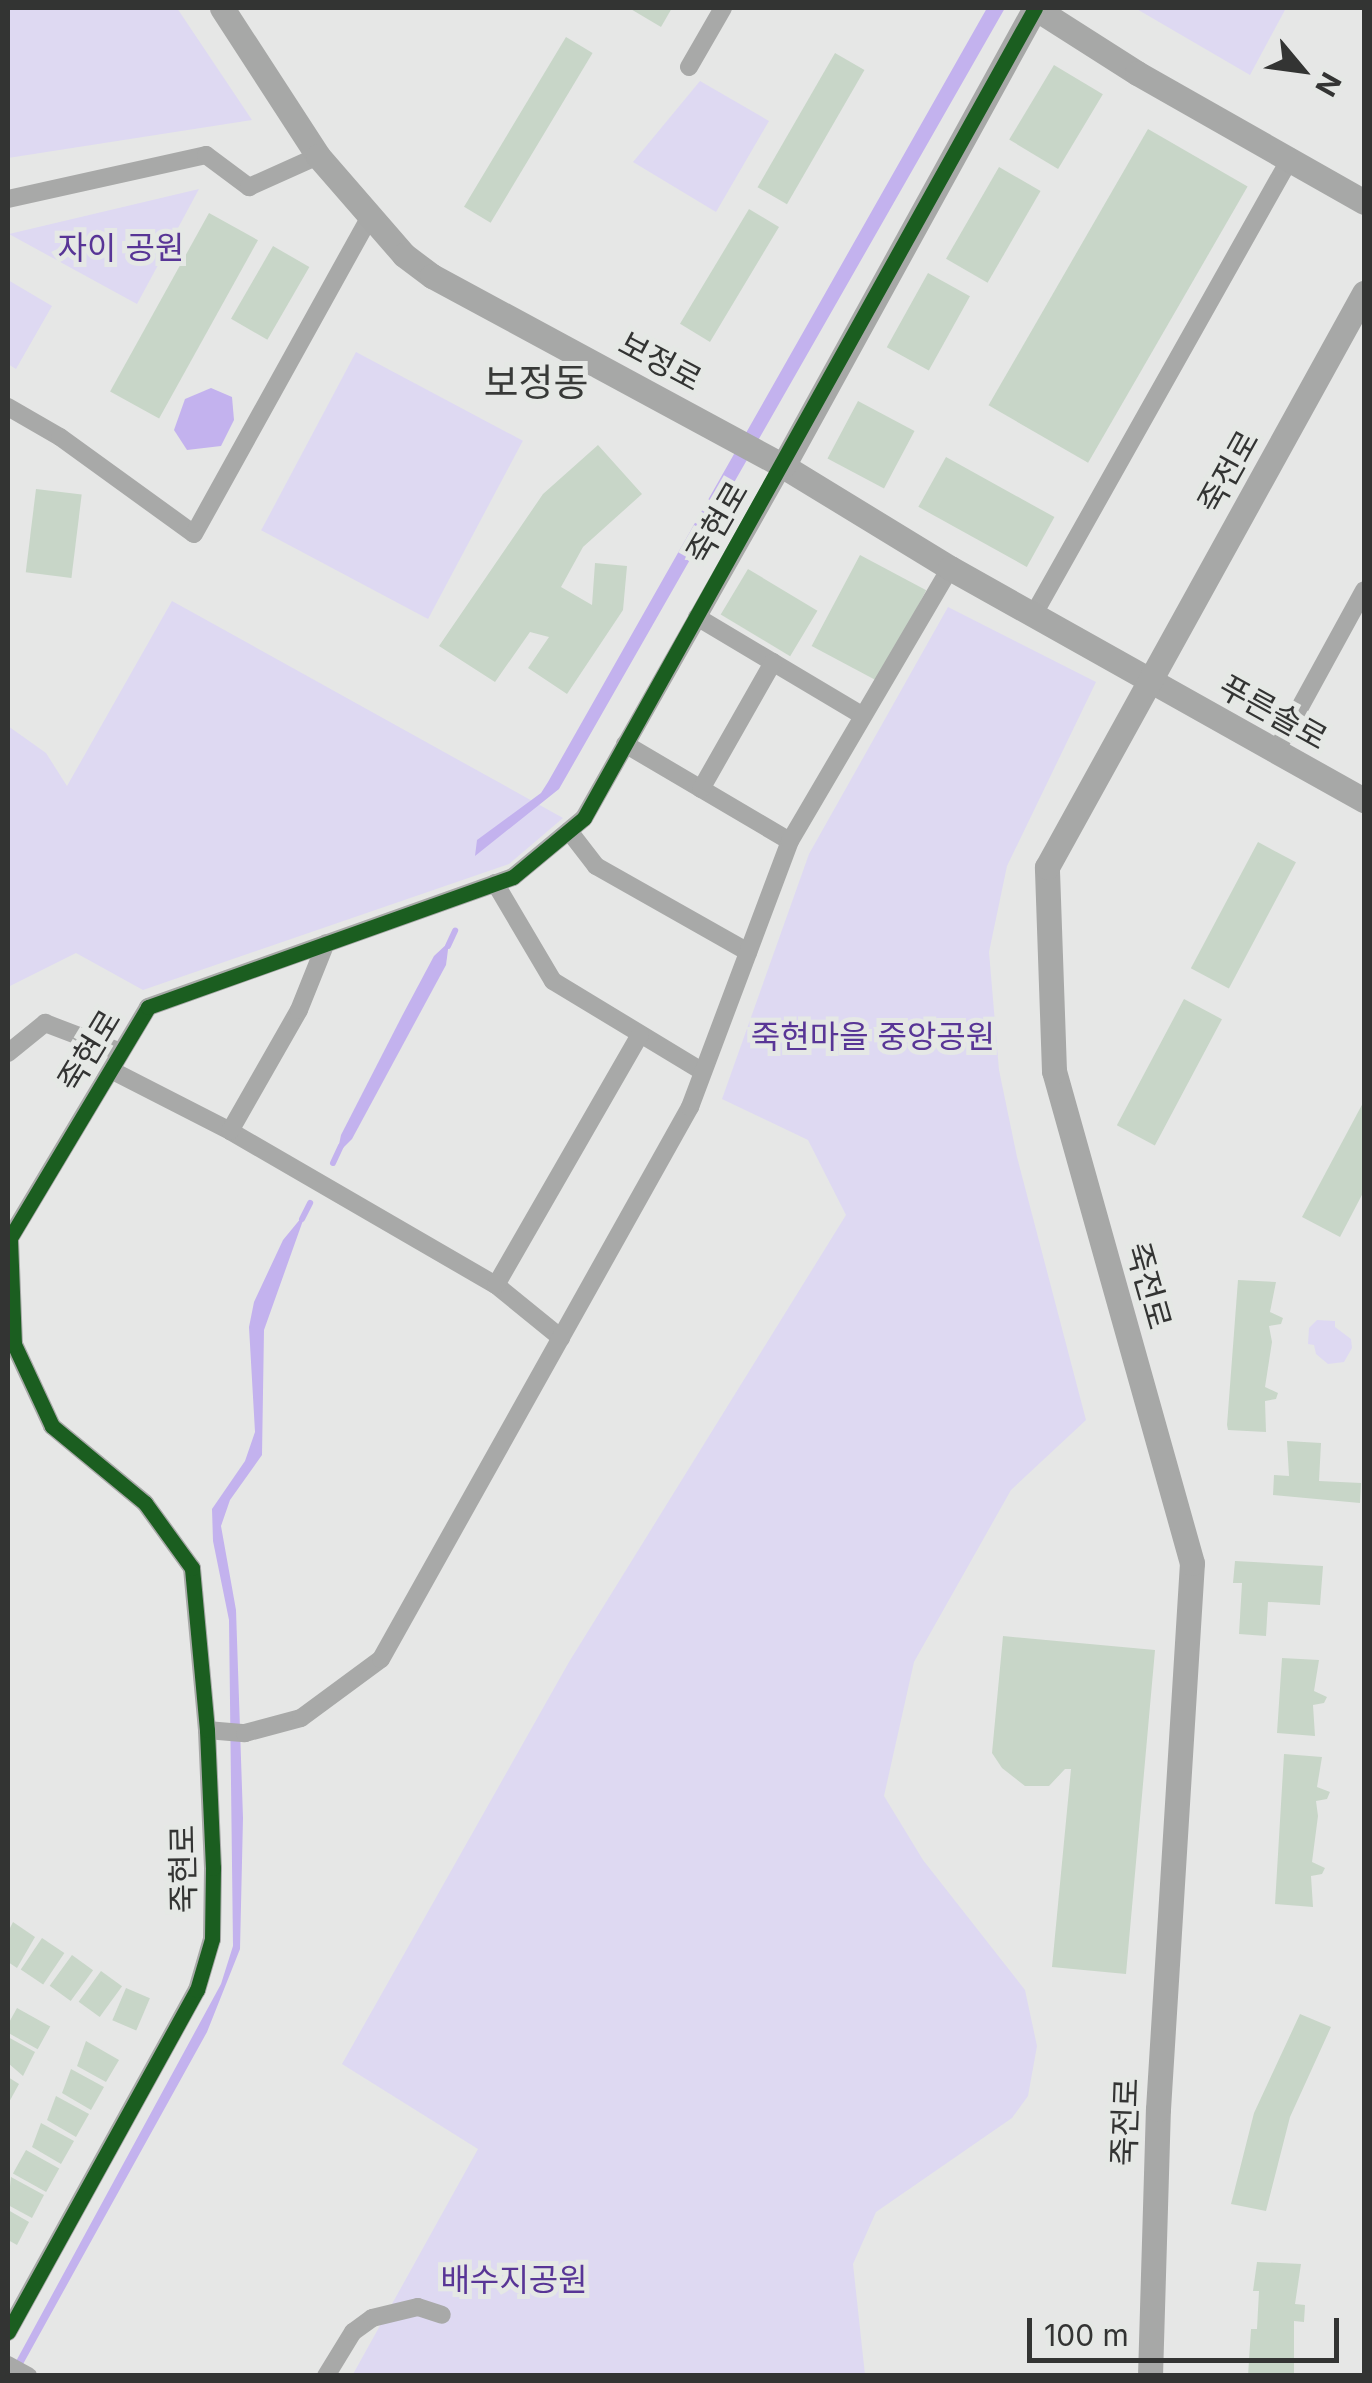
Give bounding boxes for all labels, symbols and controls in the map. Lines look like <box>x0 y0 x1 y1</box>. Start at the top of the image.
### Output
north arrow <box>1252 20 1352 120</box>
text: N <box>1308 67 1348 102</box>
park label: 자이 공원 <box>58 229 184 267</box>
street label: 보정로 <box>612 324 708 400</box>
district label: 보정동 <box>484 360 588 406</box>
street label: 죽전로 <box>1191 424 1267 520</box>
street label: 죽현로 <box>679 475 757 571</box>
street label: 푸른솔로 <box>1212 668 1334 758</box>
street label: 죽현로 <box>51 1003 129 1099</box>
park label: 죽현마을 중앙공원 <box>751 1018 995 1056</box>
street label: 죽전로 <box>1117 1238 1179 1334</box>
street label: 죽현로 <box>164 1825 204 1913</box>
street label: 죽전로 <box>1105 2077 1147 2167</box>
park label: 배수지공원 <box>440 2261 588 2299</box>
scale bar <box>1032 2298 1344 2360</box>
text: 100 m <box>1044 2317 1129 2353</box>

